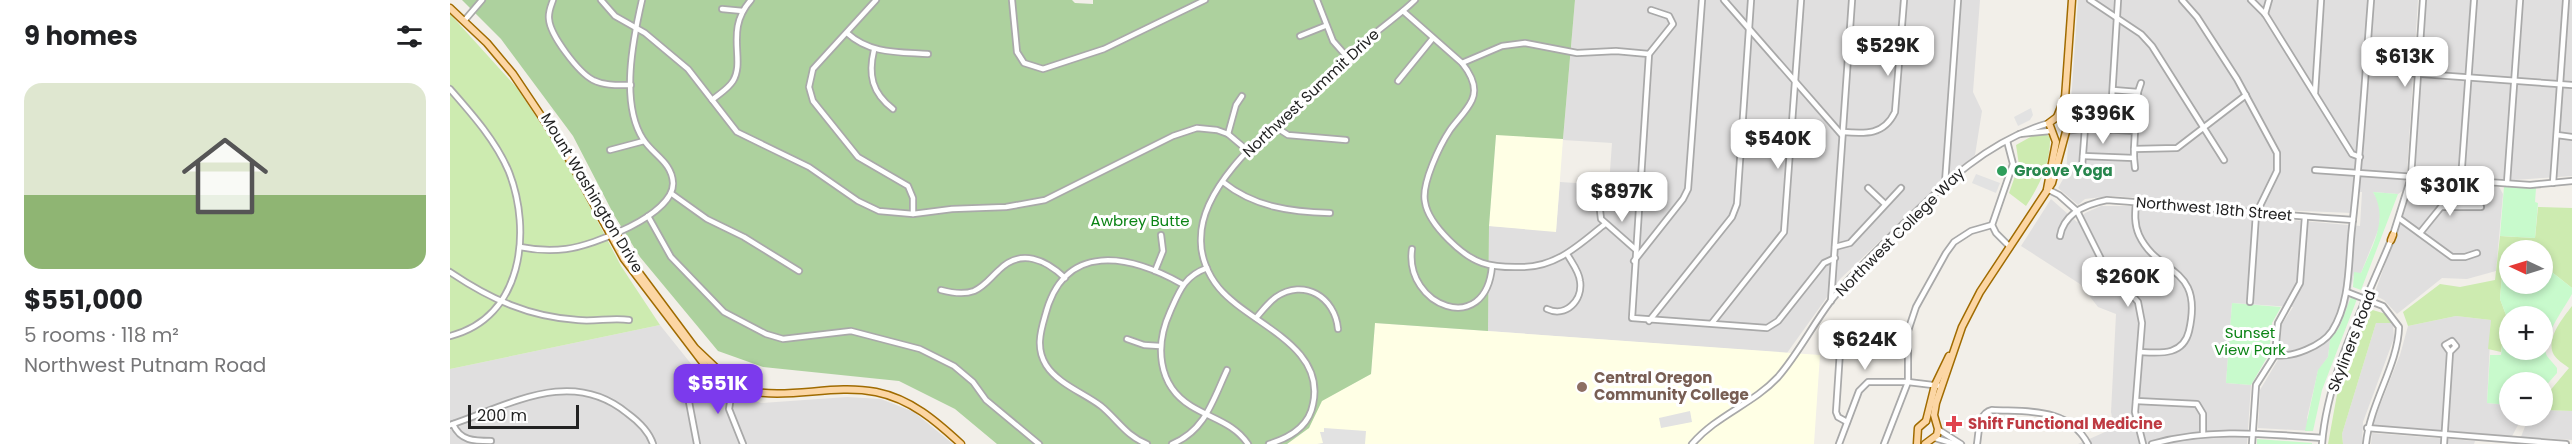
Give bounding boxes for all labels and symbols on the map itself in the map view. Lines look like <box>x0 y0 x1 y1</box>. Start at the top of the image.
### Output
street label: Northwest Summit Drive <box>1238 24 1384 162</box>
pin: $529K <box>1846 26 1930 77</box>
pin: $613K <box>2363 37 2447 88</box>
pin: $396K <box>2061 94 2145 145</box>
street label: Mount Washington Drive <box>536 109 649 277</box>
pin: $540K <box>1736 119 1820 170</box>
place label: Groove Yoga <box>2014 160 2113 181</box>
street label: Northwest College Way <box>1831 162 1969 301</box>
marker: Groove Yoga <box>1995 164 2009 178</box>
pin: $301K <box>2408 166 2492 217</box>
pin: $897K <box>1580 172 1664 223</box>
street label: Northwest 18th Street <box>2135 191 2293 226</box>
park label: Awbrey Butte <box>1091 210 1189 231</box>
north arrow <box>2499 240 2553 294</box>
pin: $260K <box>2086 257 2170 308</box>
street label: Skyliners Road <box>2322 287 2381 395</box>
pin: $624K <box>1823 320 1907 371</box>
park label: Sunset View Park <box>2214 322 2286 360</box>
pin: $551K <box>676 364 760 415</box>
place label: Central Oregon Community College <box>1594 367 1749 405</box>
marker: Central Oregon Community College <box>1575 380 1589 394</box>
scale bar <box>468 402 579 430</box>
place label: Shift Functional Medicine <box>1968 413 2162 434</box>
marker: Shift Functional Medicine <box>1945 415 1963 433</box>

